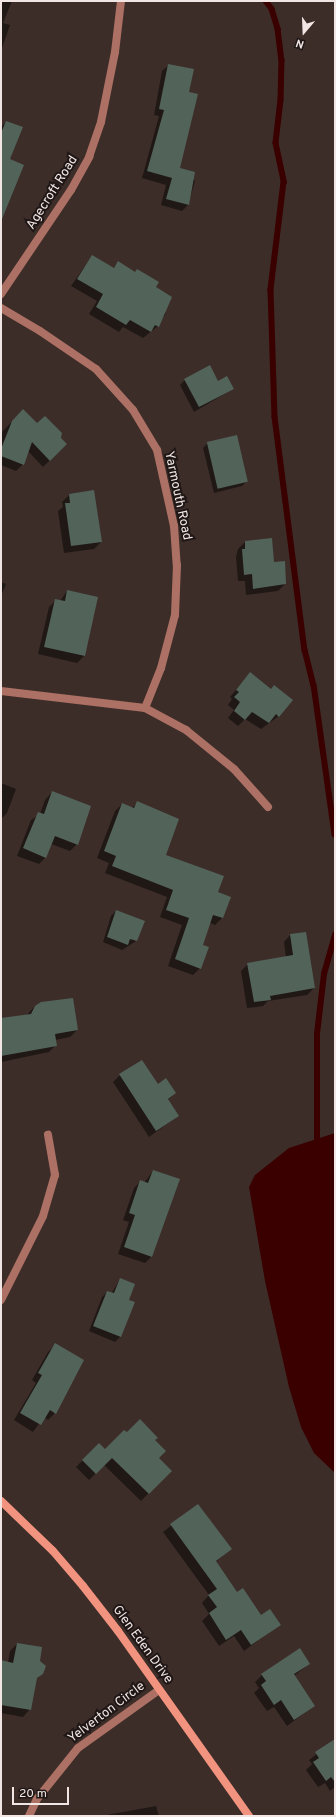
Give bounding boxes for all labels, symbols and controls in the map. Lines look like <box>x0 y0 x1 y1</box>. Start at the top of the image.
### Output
north arrow <box>284 12 324 52</box>
text: N <box>294 35 306 51</box>
street label: Agecroft Road <box>24 153 82 233</box>
street label: Yarmouth Road <box>160 450 194 542</box>
street label: Glen Eden Drive <box>108 1603 176 1687</box>
street label: Yelverton Circle <box>66 1679 148 1747</box>
scale bar <box>14 1779 71 1805</box>
text: 20 m <box>19 1786 47 1802</box>

